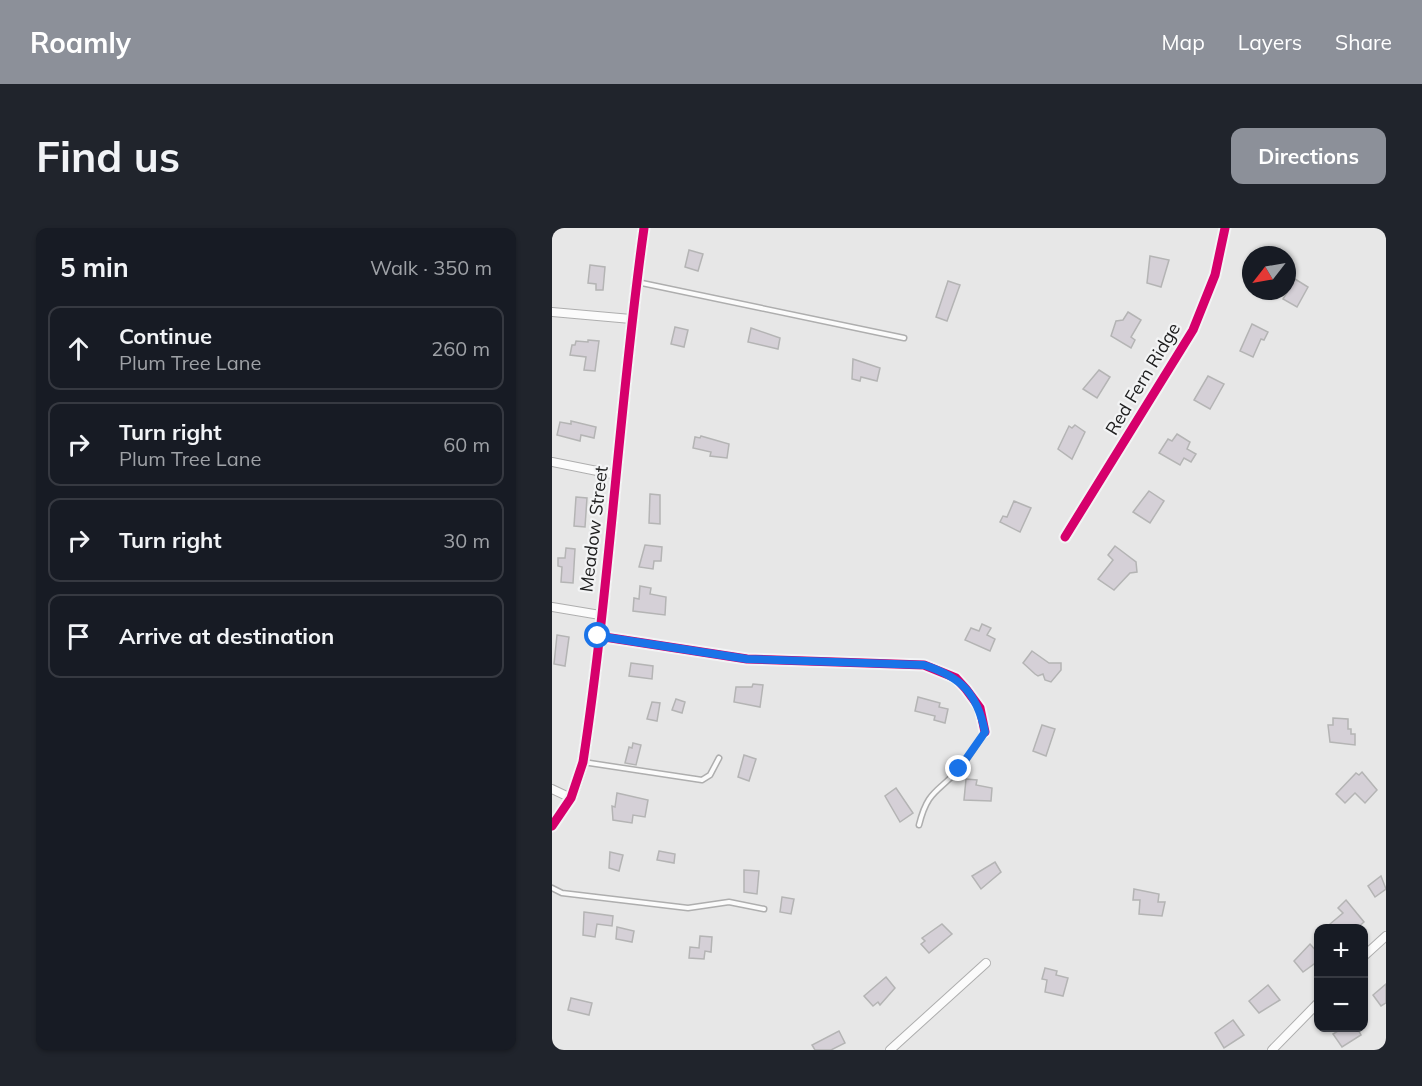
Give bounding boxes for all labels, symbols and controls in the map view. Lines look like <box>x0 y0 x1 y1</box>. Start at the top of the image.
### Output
text: Roamly <box>30 25 131 60</box>
text: Map <box>1162 29 1205 55</box>
text: Layers <box>1238 29 1302 55</box>
text: Share <box>1335 29 1392 55</box>
button: Directions <box>1231 128 1386 184</box>
text: Find us <box>36 130 180 183</box>
north arrow <box>1242 246 1296 300</box>
text: 5 min <box>60 251 129 284</box>
text: Walk · 350 m <box>370 255 492 280</box>
street label: Red Fern Ridge <box>1100 318 1185 439</box>
text: Continue <box>119 322 212 350</box>
icon: ahead <box>62 332 95 365</box>
text: 260 m <box>431 336 490 361</box>
text: Plum Tree Lane <box>119 350 261 375</box>
text: Turn right <box>119 418 222 446</box>
icon: right <box>62 428 95 461</box>
text: 60 m <box>443 432 490 457</box>
text: Plum Tree Lane <box>119 446 261 471</box>
street label: Meadow Street <box>574 464 613 593</box>
icon: right <box>62 524 95 557</box>
text: Turn right <box>119 526 222 554</box>
text: 30 m <box>443 528 490 553</box>
icon: arrive <box>62 620 95 653</box>
text: Arrive at destination <box>119 622 334 650</box>
route start <box>584 622 610 648</box>
route end <box>945 755 971 781</box>
map controls <box>1314 924 1368 1032</box>
button: + <box>1314 924 1368 978</box>
button: − <box>1314 978 1368 1032</box>

